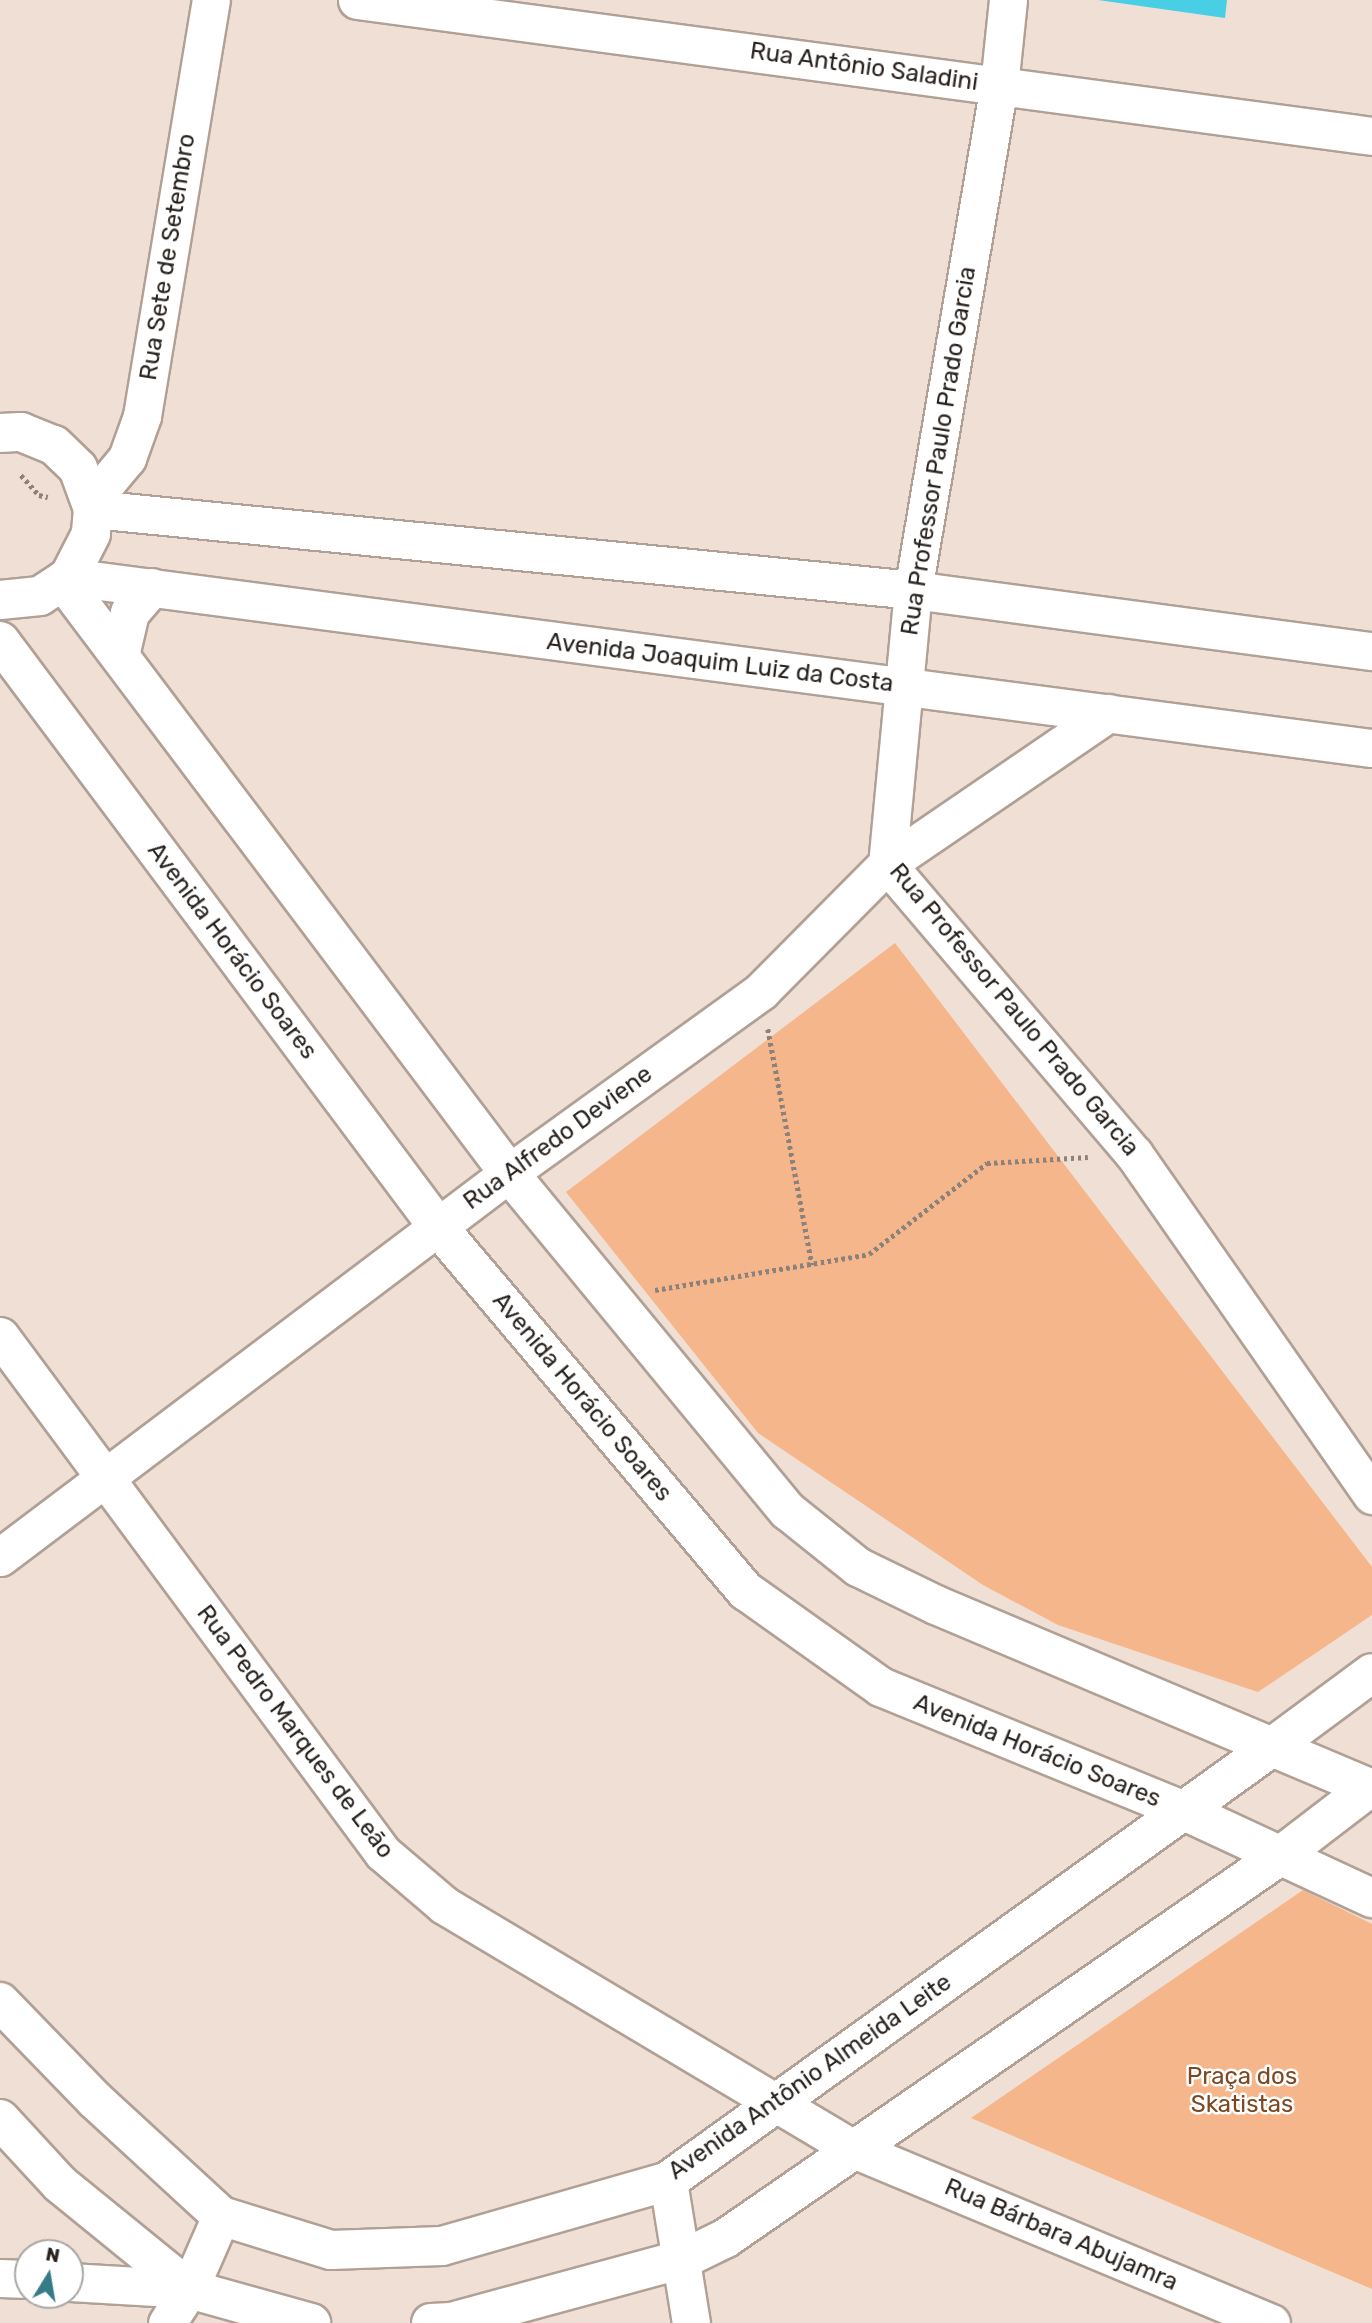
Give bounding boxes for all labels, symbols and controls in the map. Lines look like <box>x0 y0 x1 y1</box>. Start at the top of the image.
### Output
street label: Rua Antônio Saladini <box>748 37 980 97</box>
street label: Rua Sete de Setembro <box>134 132 202 382</box>
street label: Rua Professor Paulo Prado Garcia <box>896 264 982 638</box>
street label: Avenida Joaquim Luiz da Costa <box>545 627 895 699</box>
street label: Avenida Horácio Soares <box>141 837 323 1065</box>
street label: Rua Professor Paulo Prado Garcia <box>883 858 1145 1162</box>
street label: Rua Alfredo Deviene <box>458 1060 658 1216</box>
street label: Avenida Horácio Soares <box>486 1287 678 1507</box>
street label: Rua Pedro Marques de Leão <box>190 1600 400 1864</box>
street label: Avenida Horácio Soares <box>909 1688 1165 1814</box>
street label: Avenida Antônio Almeida Leite <box>662 1968 958 2186</box>
park label: Praça dos Skatistas <box>1187 2063 1297 2119</box>
street label: Rua Bárbara Abujamra <box>940 2173 1182 2297</box>
north arrow <box>14 2239 84 2309</box>
text: N <box>44 2242 62 2267</box>

